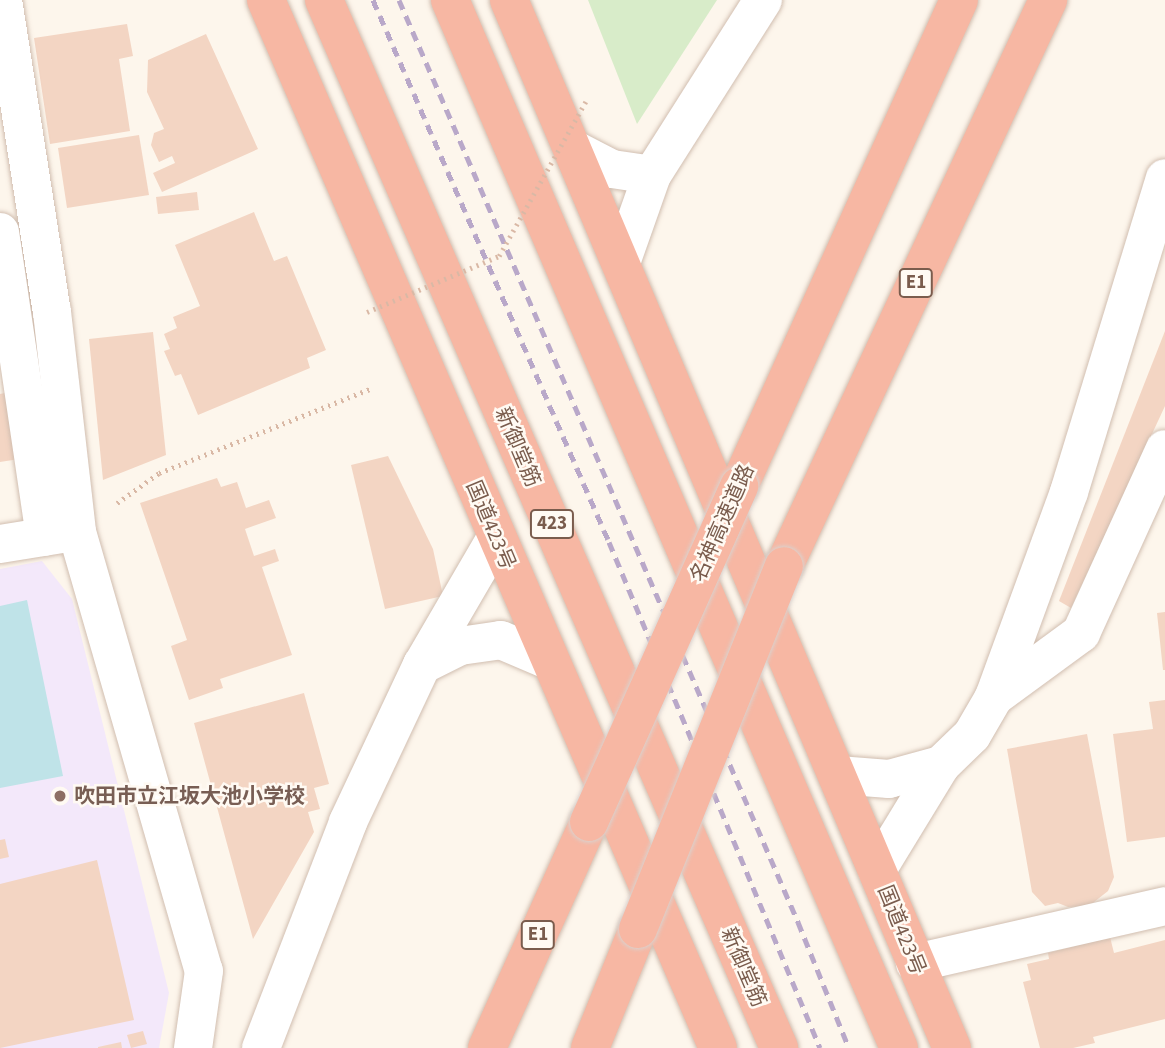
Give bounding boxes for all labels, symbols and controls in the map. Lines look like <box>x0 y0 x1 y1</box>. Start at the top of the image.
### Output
road number: E1 <box>898 268 934 298</box>
street label: 新御堂筋 <box>490 403 546 491</box>
street label: 名神高速道路 <box>685 460 759 586</box>
street label: 国道423号 <box>461 477 521 573</box>
road number: 423 <box>529 509 575 540</box>
place label: 吹田市立江坂大池小学校 <box>74 783 305 809</box>
marker: 吹田市立江坂大池小学校 <box>52 788 68 804</box>
street label: 国道423号 <box>873 882 931 978</box>
road number: E1 <box>520 920 556 951</box>
street label: 新御堂筋 <box>716 923 772 1011</box>

